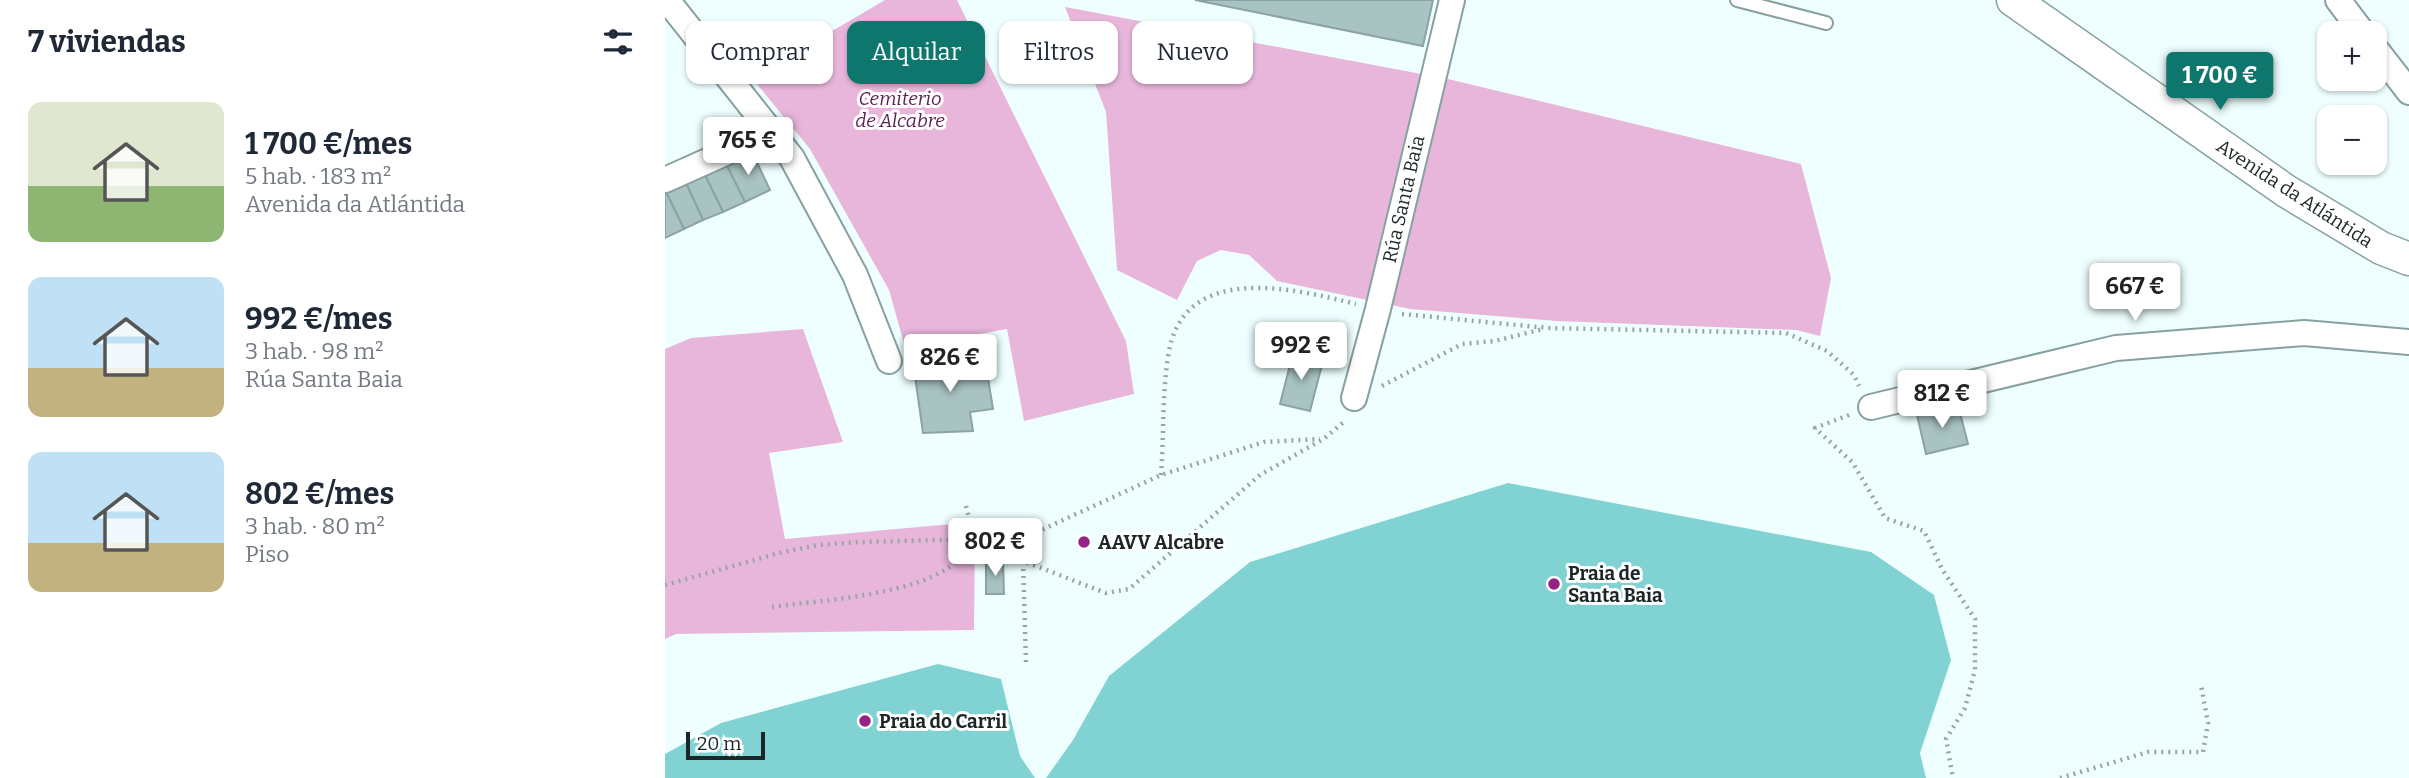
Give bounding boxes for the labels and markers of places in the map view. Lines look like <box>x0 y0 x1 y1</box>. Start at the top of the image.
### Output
pin: 1 700 € <box>2155 52 2285 112</box>
pin: 765 € <box>699 118 797 177</box>
pin: 667 € <box>2086 264 2184 323</box>
pin: 992 € <box>1252 322 1350 382</box>
pin: 826 € <box>901 334 999 394</box>
pin: 812 € <box>1893 370 1991 430</box>
pin: 802 € <box>946 518 1044 578</box>
place label: AAVV Alcabre <box>1098 531 1224 554</box>
marker: AAVV Alcabre <box>1076 534 1092 550</box>
place label: Praia de Santa Baia <box>1568 562 1663 607</box>
marker: Praia de Santa Baia <box>1546 576 1562 592</box>
place label: Praia do Carril <box>879 710 1007 733</box>
marker: Praia do Carril <box>857 713 873 729</box>

